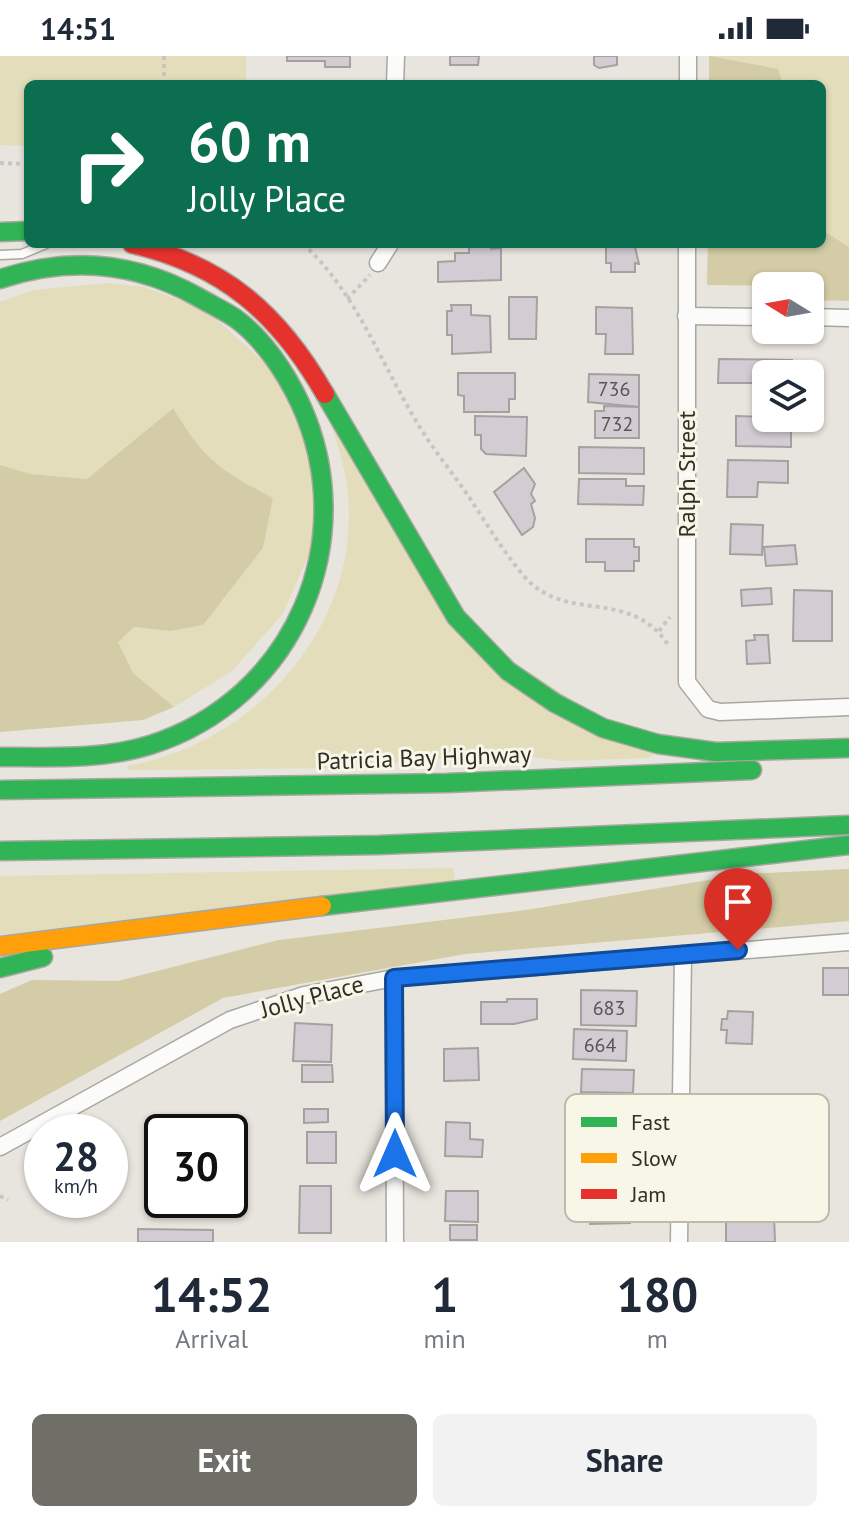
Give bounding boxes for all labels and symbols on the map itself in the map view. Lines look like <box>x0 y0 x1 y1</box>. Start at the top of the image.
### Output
north arrow <box>752 272 824 344</box>
house number: 736 <box>598 376 630 402</box>
house number: 732 <box>601 411 633 437</box>
street label: Ralph Street <box>671 411 702 537</box>
street label: Patricia Bay Highway <box>316 738 532 777</box>
pin <box>704 868 772 950</box>
street label: Jolly Place <box>256 968 367 1025</box>
house number: 683 <box>593 995 625 1021</box>
house number: 664 <box>584 1032 616 1058</box>
legend <box>565 1094 829 1222</box>
text: Fast <box>631 1108 671 1136</box>
position arrow <box>353 1112 437 1196</box>
speed limit sign: 30 <box>144 1114 248 1218</box>
text: Slow <box>631 1144 677 1172</box>
text: Jam <box>630 1180 666 1208</box>

